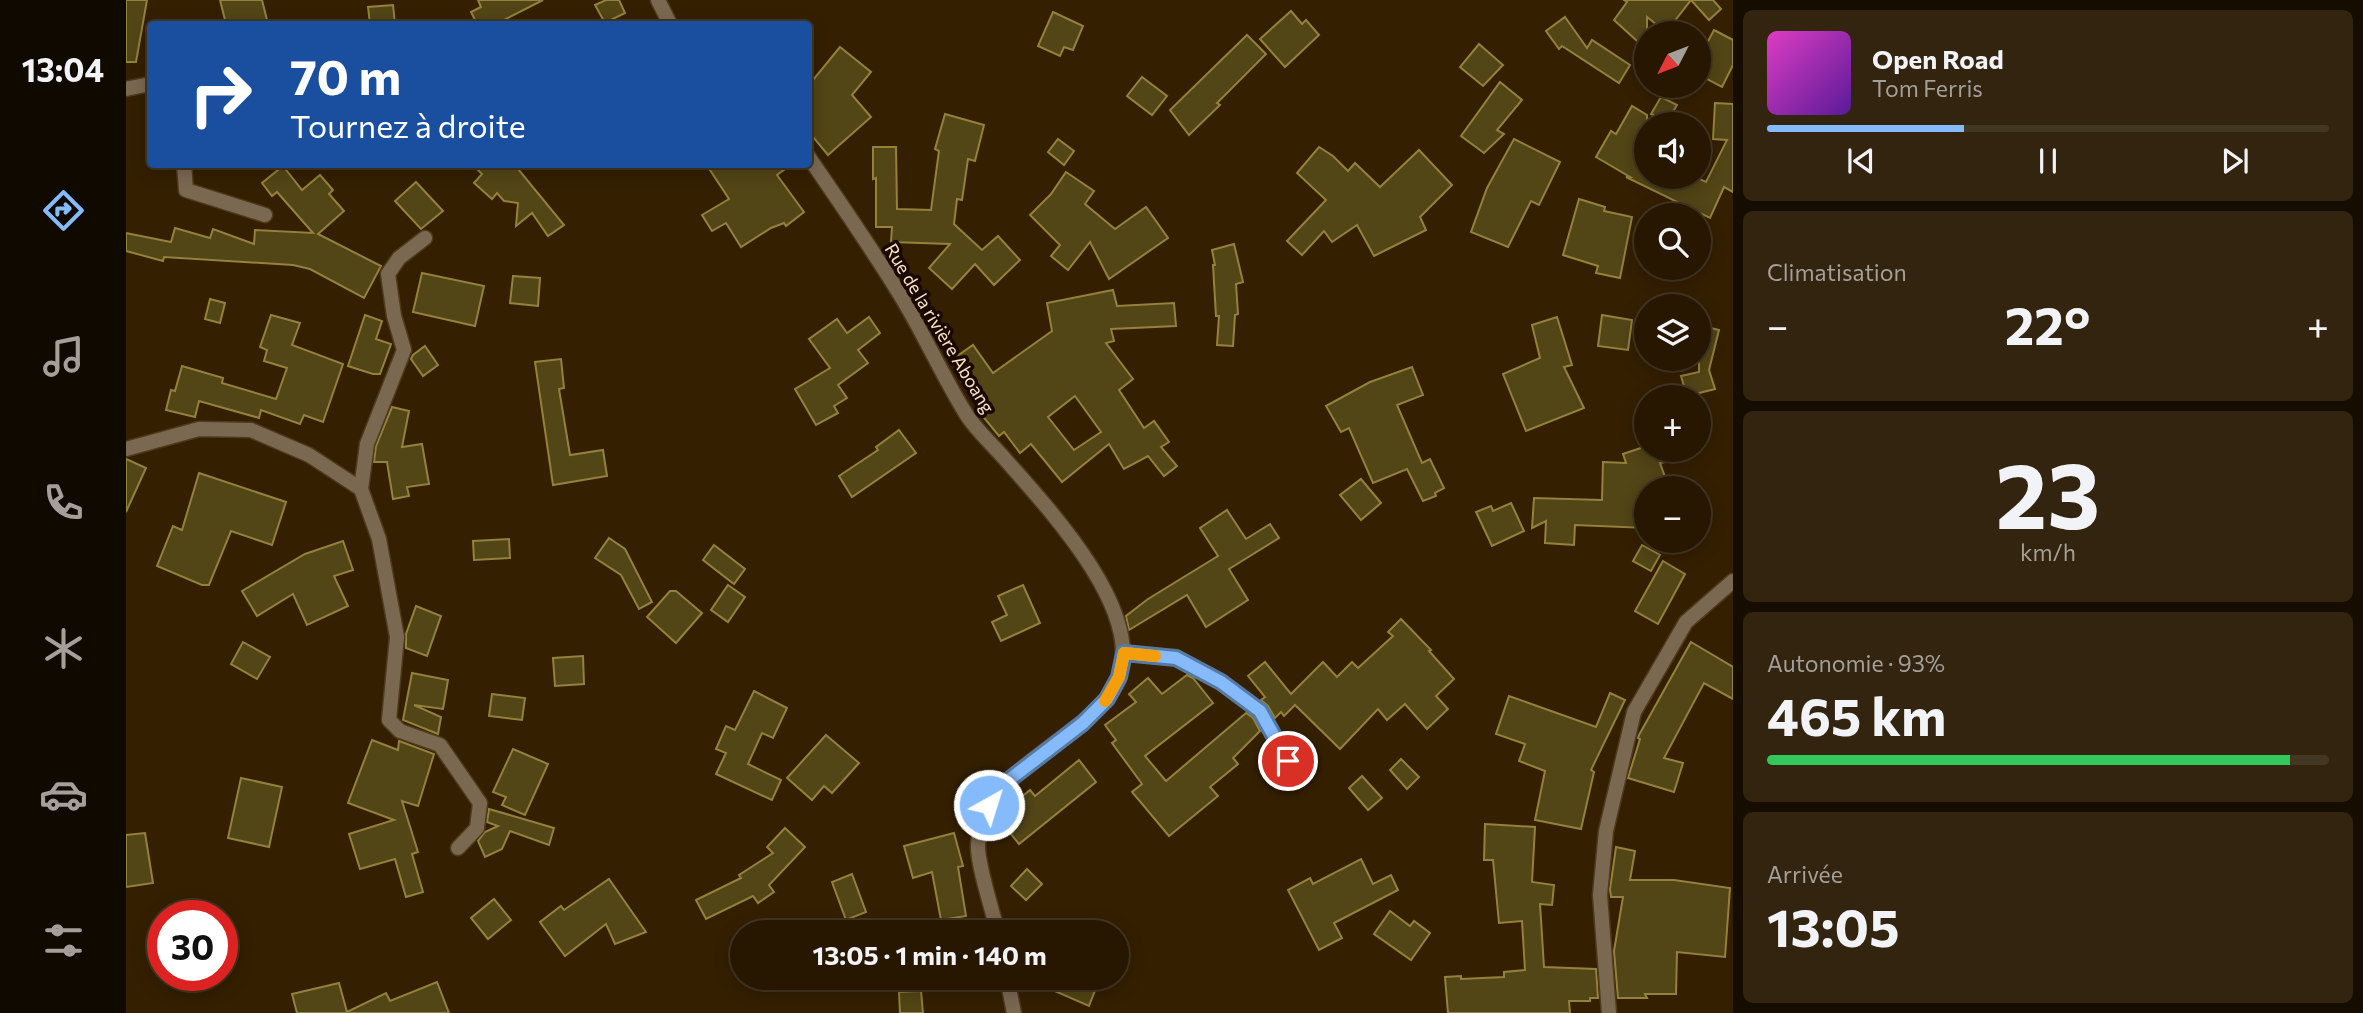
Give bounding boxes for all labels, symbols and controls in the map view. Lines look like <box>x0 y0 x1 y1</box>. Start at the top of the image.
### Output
north arrow <box>1634 21 1712 98</box>
map controls <box>1634 21 1711 553</box>
text: Open Road <box>1872 43 2004 74</box>
text: 70 m <box>290 45 401 105</box>
text: 13:04 <box>22 49 104 89</box>
icon: right <box>175 49 266 140</box>
text: Tom Ferris <box>1872 74 1983 102</box>
text: Tournez à droite <box>290 105 526 145</box>
button: sound <box>1634 112 1711 189</box>
icon: previous <box>1842 142 1880 180</box>
icon: pause <box>2029 142 2067 180</box>
icon: next <box>2216 142 2254 180</box>
icon: directions <box>39 186 88 235</box>
button: search <box>1634 203 1711 280</box>
street label: Rue de la rivière Aboang <box>881 239 1000 417</box>
text: Climatisation <box>1767 258 1907 286</box>
text: 22° <box>2005 292 2090 356</box>
button: layers <box>1634 294 1711 371</box>
text: − <box>1767 301 1789 348</box>
text: + <box>2307 301 2329 348</box>
icon: music <box>39 332 88 381</box>
button: + <box>1634 385 1711 462</box>
text: 23 <box>1996 436 2100 548</box>
button: − <box>1634 476 1711 553</box>
icon: phone <box>39 478 88 527</box>
text: km/h <box>2020 538 2076 566</box>
icon: climate <box>39 624 88 673</box>
text: Autonomie · 93% <box>1767 649 1945 677</box>
text: 465 km <box>1767 683 1946 747</box>
pin <box>1258 731 1318 791</box>
icon: arrive <box>1269 742 1307 780</box>
position arrow <box>952 768 1026 842</box>
icon: car <box>39 770 88 819</box>
text: Arrivée <box>1767 860 1843 888</box>
text: 13:05 <box>1767 894 1899 958</box>
speed limit sign: 30 <box>147 900 238 991</box>
icon: filters <box>39 916 88 965</box>
text: 13:05 · 1 min · 140 m <box>812 939 1047 970</box>

